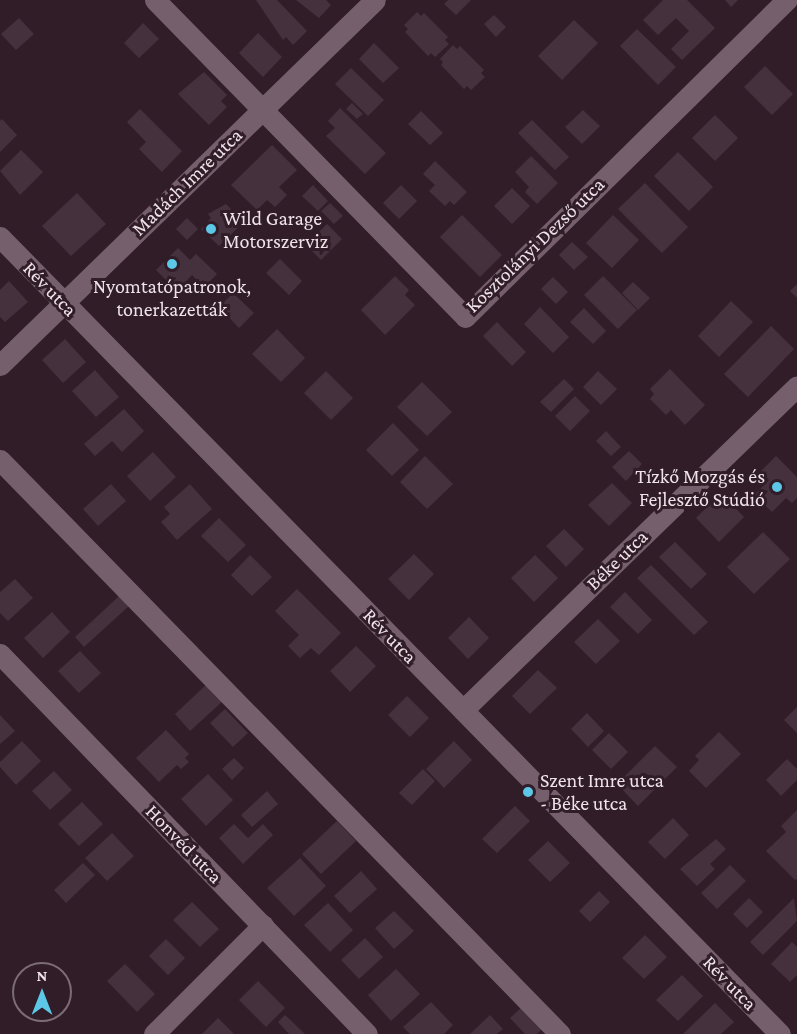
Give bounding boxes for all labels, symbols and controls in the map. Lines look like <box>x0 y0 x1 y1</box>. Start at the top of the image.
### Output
street label: Madách Imre utca <box>127 123 247 241</box>
street label: Kosztolányi Dezső utca <box>460 172 610 318</box>
place label: Wild Garage Motorszerviz <box>223 206 328 253</box>
marker: Wild Garage Motorszerviz <box>204 222 218 236</box>
street label: Rév utca <box>18 256 82 322</box>
marker: Nyomtatópatronok, tonerkazetták <box>165 257 179 271</box>
place label: Nyomtatópatronok, tonerkazetták <box>93 274 251 321</box>
place label: Tízkő Mozgás és Fejlesztő Stúdió <box>635 464 765 511</box>
marker: Tízkő Mozgás és Fejlesztő Stúdió <box>770 480 784 494</box>
street label: Béke utca <box>581 525 653 595</box>
street label: Rév utca <box>358 603 422 669</box>
place label: Szent Imre utca - Béke utca <box>540 768 664 815</box>
marker: Szent Imre utca - Béke utca <box>521 785 535 799</box>
street label: Honvéd utca <box>140 800 228 888</box>
street label: Rév utca <box>698 950 762 1016</box>
north arrow <box>12 962 72 1022</box>
text: N <box>37 967 47 984</box>

